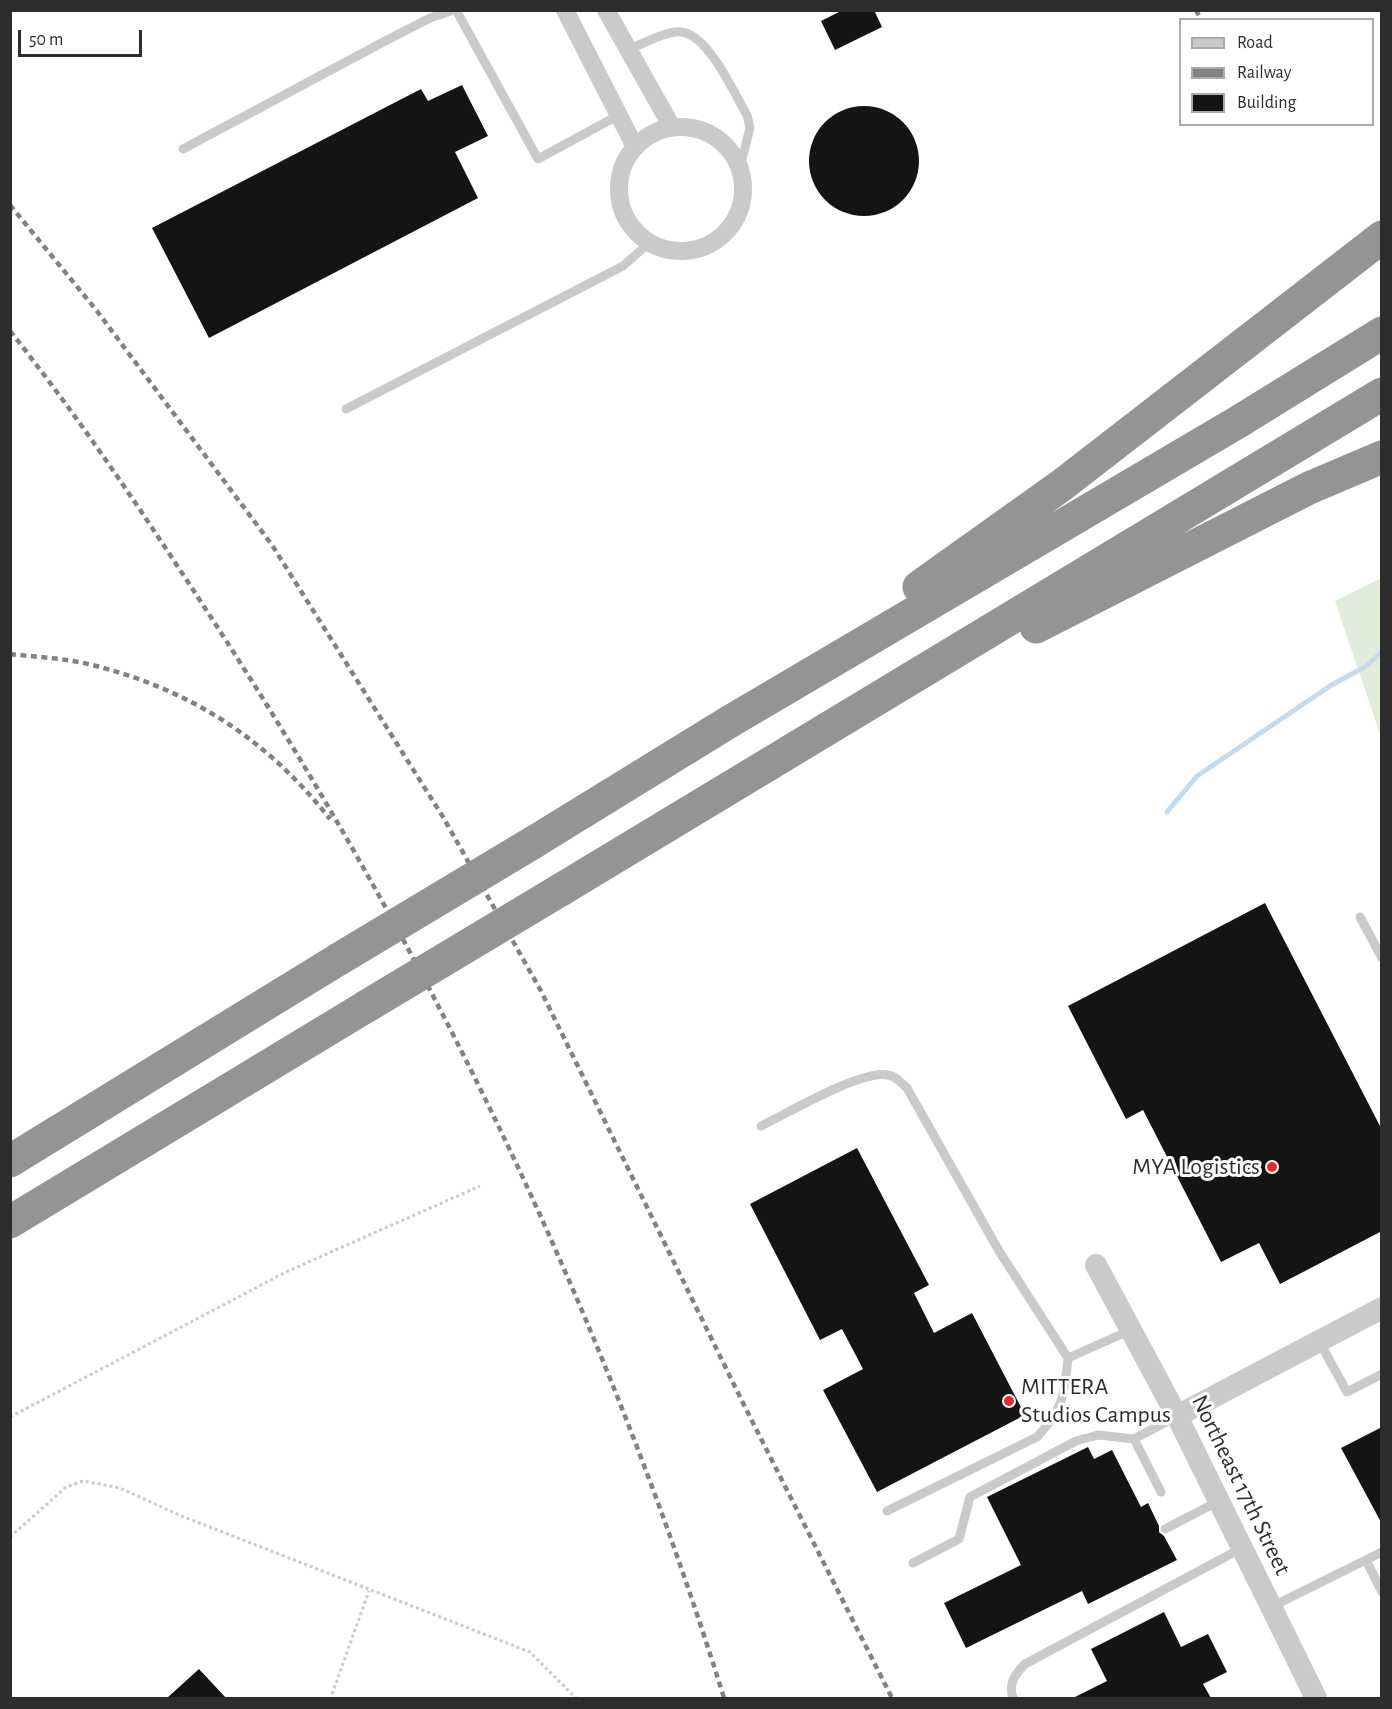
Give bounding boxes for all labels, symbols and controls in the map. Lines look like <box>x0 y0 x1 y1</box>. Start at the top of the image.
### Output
scale bar <box>21 18 146 56</box>
legend <box>1179 18 1374 126</box>
text: 50 m <box>29 31 63 49</box>
text: Road <box>1237 34 1273 52</box>
text: Railway <box>1237 64 1291 82</box>
text: Building <box>1237 94 1296 112</box>
place label: MYA Logistics <box>1132 1153 1260 1181</box>
marker: MYA Logistics <box>1265 1160 1279 1174</box>
place label: MITTERA Studios Campus <box>1021 1373 1171 1429</box>
street label: Northeast 17th Street <box>1185 1390 1297 1580</box>
marker: MITTERA Studios Campus <box>1002 1394 1016 1408</box>

